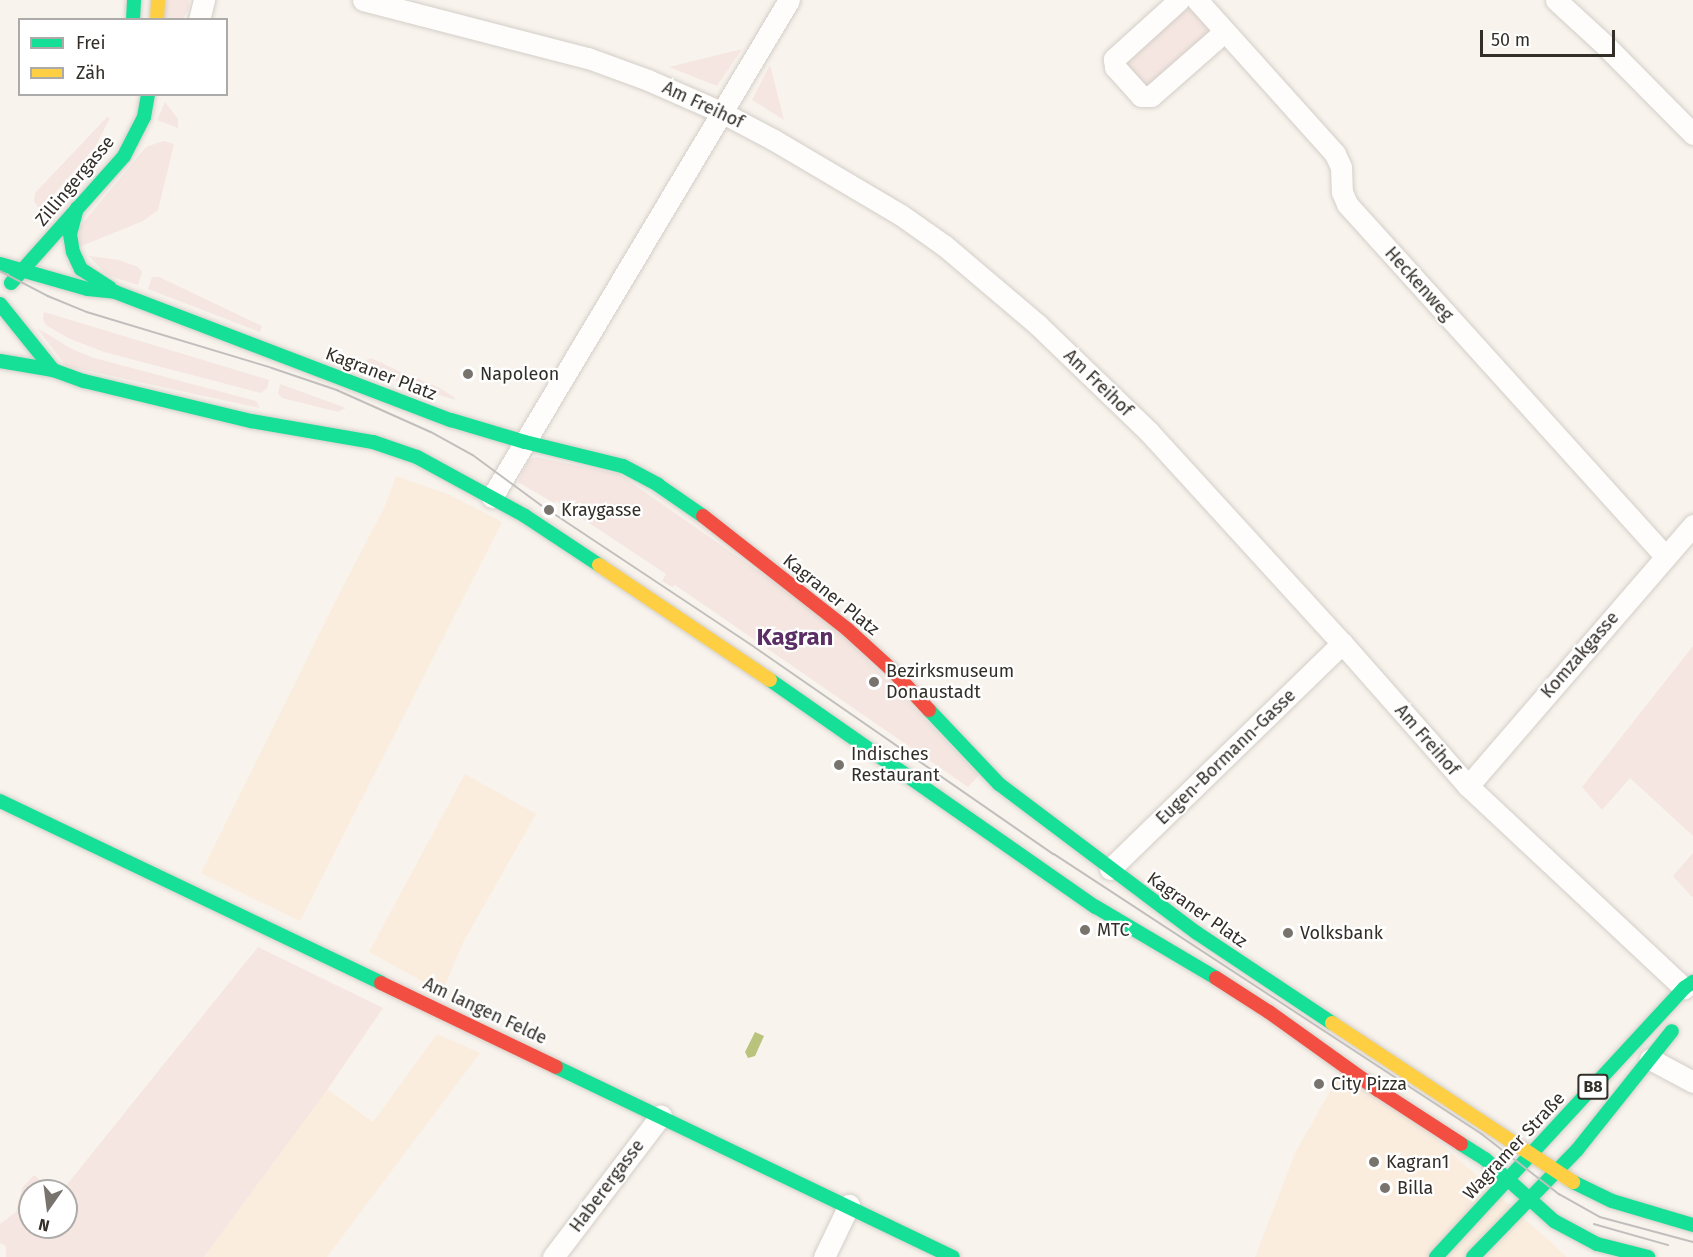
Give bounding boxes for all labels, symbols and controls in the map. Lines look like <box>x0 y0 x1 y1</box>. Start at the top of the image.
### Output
legend <box>18 18 228 96</box>
scale bar <box>1483 18 1618 56</box>
text: 50 m <box>1491 29 1530 51</box>
text: Frei <box>76 32 106 54</box>
text: Zäh <box>76 62 105 84</box>
street label: Am Freihof <box>659 77 747 133</box>
street label: Zillingergasse <box>31 131 119 231</box>
street label: Heckenweg <box>1380 243 1458 325</box>
street label: Kagraner Platz <box>322 343 440 405</box>
street label: Am Freihof <box>1059 345 1137 421</box>
place label: Napoleon <box>480 363 559 385</box>
marker: Napoleon <box>461 367 475 381</box>
place label: Kraygasse <box>561 499 641 521</box>
marker: Kraygasse <box>542 503 556 517</box>
street label: Kagraner Platz <box>779 550 883 640</box>
street label: Komzakgasse <box>1536 607 1624 703</box>
district label: Kagran <box>757 624 833 652</box>
place label: Bezirksmuseum Donaustadt <box>886 661 1014 704</box>
marker: Bezirksmuseum Donaustadt <box>867 675 881 689</box>
street label: Eugen-Bormann-Gasse <box>1152 685 1300 829</box>
street label: Am Freihof <box>1390 700 1464 780</box>
place label: Indisches Restaurant <box>851 744 940 786</box>
marker: Indisches Restaurant <box>832 758 846 772</box>
street label: Kagraner Platz <box>1143 868 1251 952</box>
place label: MTC <box>1097 919 1130 941</box>
place label: Volksbank <box>1300 922 1383 944</box>
marker: MTC <box>1078 923 1092 937</box>
marker: Volksbank <box>1281 926 1295 940</box>
street label: Am langen Felde <box>420 973 550 1049</box>
place label: City Pizza <box>1331 1073 1407 1095</box>
road number: B8 <box>1576 1074 1610 1100</box>
marker: City Pizza <box>1312 1077 1326 1091</box>
street label: Wagramer Straße <box>1459 1088 1569 1204</box>
street label: Haberergasse <box>565 1135 649 1237</box>
place label: Kagran1 <box>1386 1151 1449 1173</box>
marker: Kagran1 <box>1367 1155 1381 1169</box>
place label: Billa <box>1397 1177 1433 1199</box>
north arrow <box>18 1179 78 1239</box>
marker: Billa <box>1378 1181 1392 1195</box>
text: N <box>37 1215 51 1236</box>

